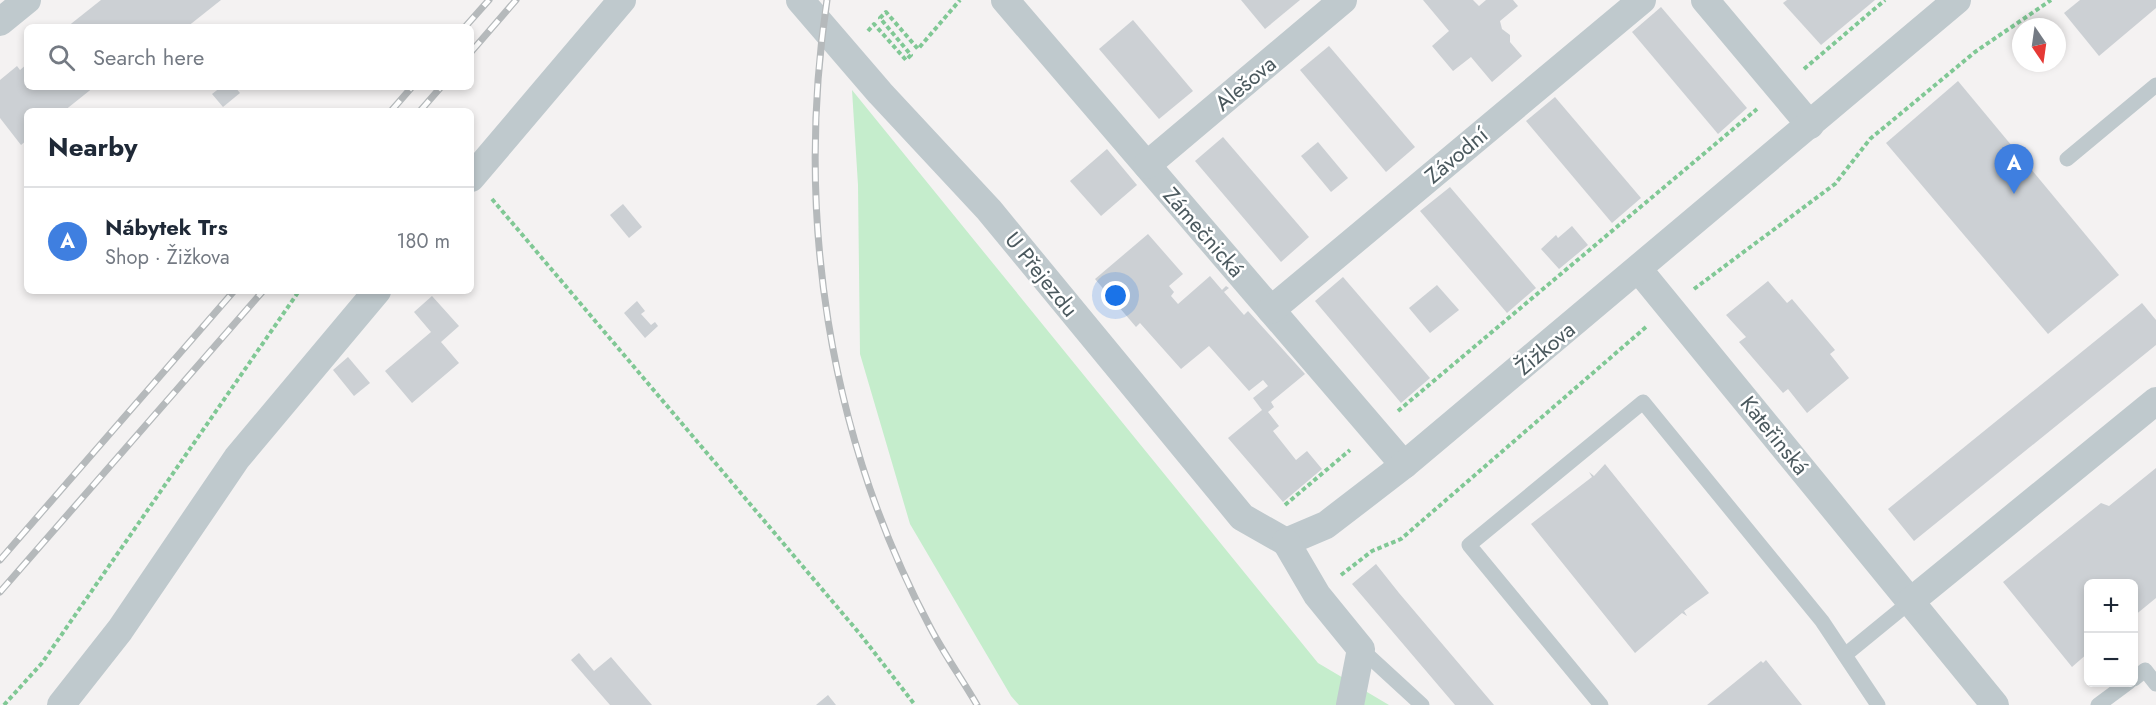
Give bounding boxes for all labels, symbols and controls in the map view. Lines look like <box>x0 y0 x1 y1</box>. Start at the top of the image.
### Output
north arrow <box>2012 18 2066 72</box>
search box <box>24 24 474 90</box>
icon: search <box>45 41 78 74</box>
text: Search here <box>93 41 204 73</box>
street label: Alešova <box>1207 48 1283 118</box>
street label: Závodní <box>1417 118 1495 191</box>
text: Nearby <box>48 128 137 166</box>
pin: A <box>1994 144 2034 194</box>
street label: Zámečnická <box>1156 180 1252 284</box>
text: Nábytek Trs <box>105 211 228 243</box>
street label: U Přejezdu <box>998 225 1086 323</box>
text: A <box>60 227 75 256</box>
text: 180 m <box>396 227 450 256</box>
text: Shop · Žižkova <box>105 243 230 272</box>
your location <box>1101 281 1130 310</box>
street label: Žižkova <box>1508 314 1582 382</box>
street label: Kateřinská <box>1733 389 1817 481</box>
map controls <box>2084 579 2138 687</box>
button: + <box>2084 579 2138 633</box>
button: − <box>2084 633 2138 687</box>

